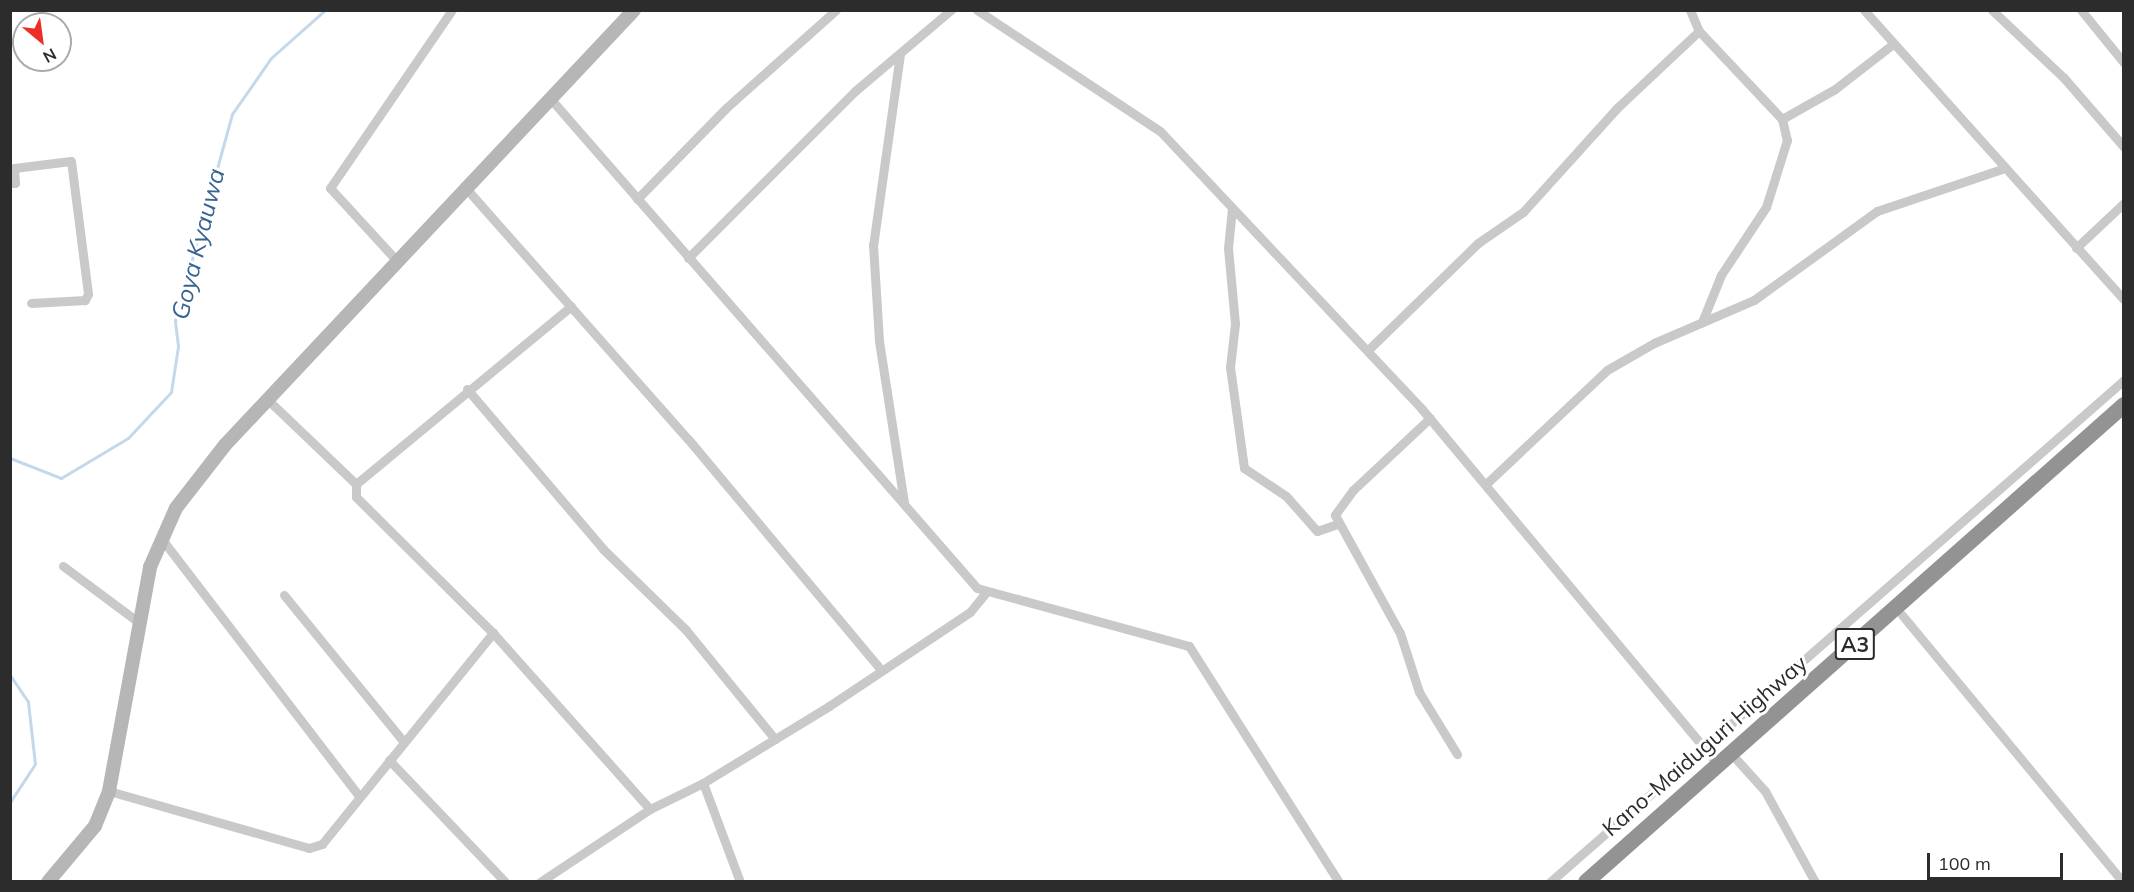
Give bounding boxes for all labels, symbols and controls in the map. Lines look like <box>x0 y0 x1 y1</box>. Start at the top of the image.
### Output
north arrow <box>12 12 72 72</box>
text: N <box>40 44 60 68</box>
water label: Goya Kyauwa <box>165 166 231 322</box>
road number: A3 <box>1834 626 1876 662</box>
street label: Kano-Maiduguri Highway <box>1597 650 1813 842</box>
scale bar <box>1930 841 2066 879</box>
text: 100 m <box>1938 852 1991 875</box>

